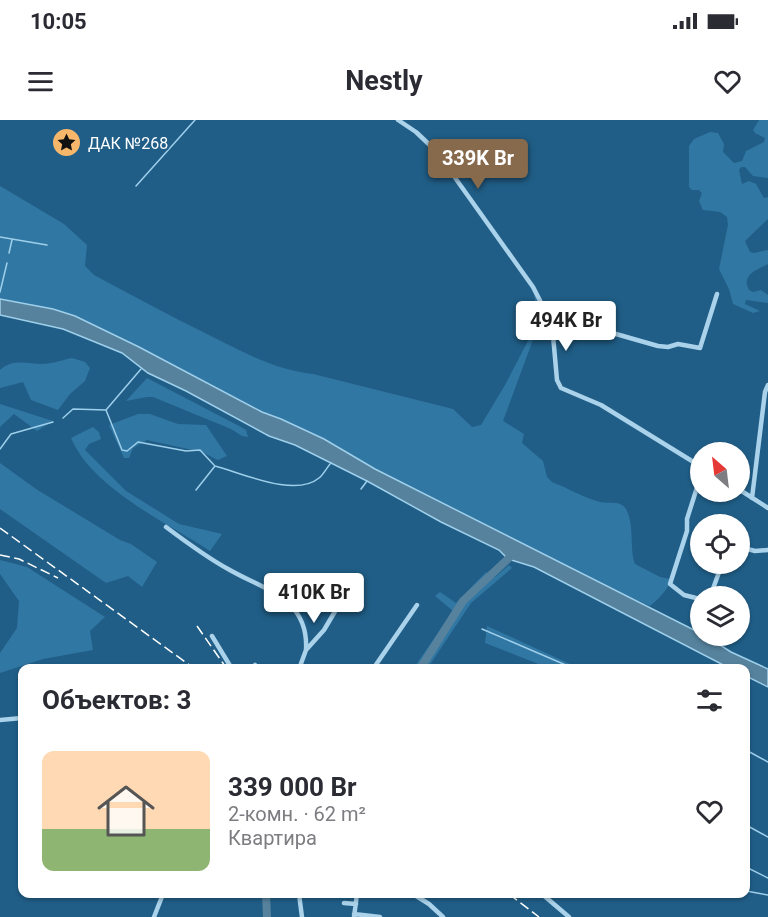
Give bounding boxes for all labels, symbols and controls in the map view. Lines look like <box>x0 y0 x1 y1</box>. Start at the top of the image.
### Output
text: 10:05 <box>30 9 87 34</box>
icon: menu <box>24 65 57 98</box>
text: Nestly <box>345 65 423 97</box>
icon: heart <box>711 65 744 98</box>
place icon: ДАК №268 <box>51 127 83 159</box>
place label: ДАК №268 <box>88 134 168 153</box>
pin: 339K Br <box>423 139 533 190</box>
text: 339K Br <box>442 146 514 170</box>
pin: 494K Br <box>511 301 621 352</box>
text: 494K Br <box>530 308 602 332</box>
north arrow <box>690 442 750 502</box>
map controls <box>690 442 750 646</box>
button: locate <box>690 514 750 574</box>
pin: 410K Br <box>259 573 369 624</box>
text: 410K Br <box>278 580 350 604</box>
button: layers <box>690 586 750 646</box>
icon: filters <box>693 684 726 717</box>
text: Объектов: 3 <box>42 685 191 715</box>
text: 339 000 Br <box>228 772 357 802</box>
icon: home <box>90 775 162 847</box>
icon: heart <box>693 795 726 828</box>
text: 2-комн. · 62 m² <box>228 802 366 826</box>
text: Квартира <box>228 826 317 850</box>

